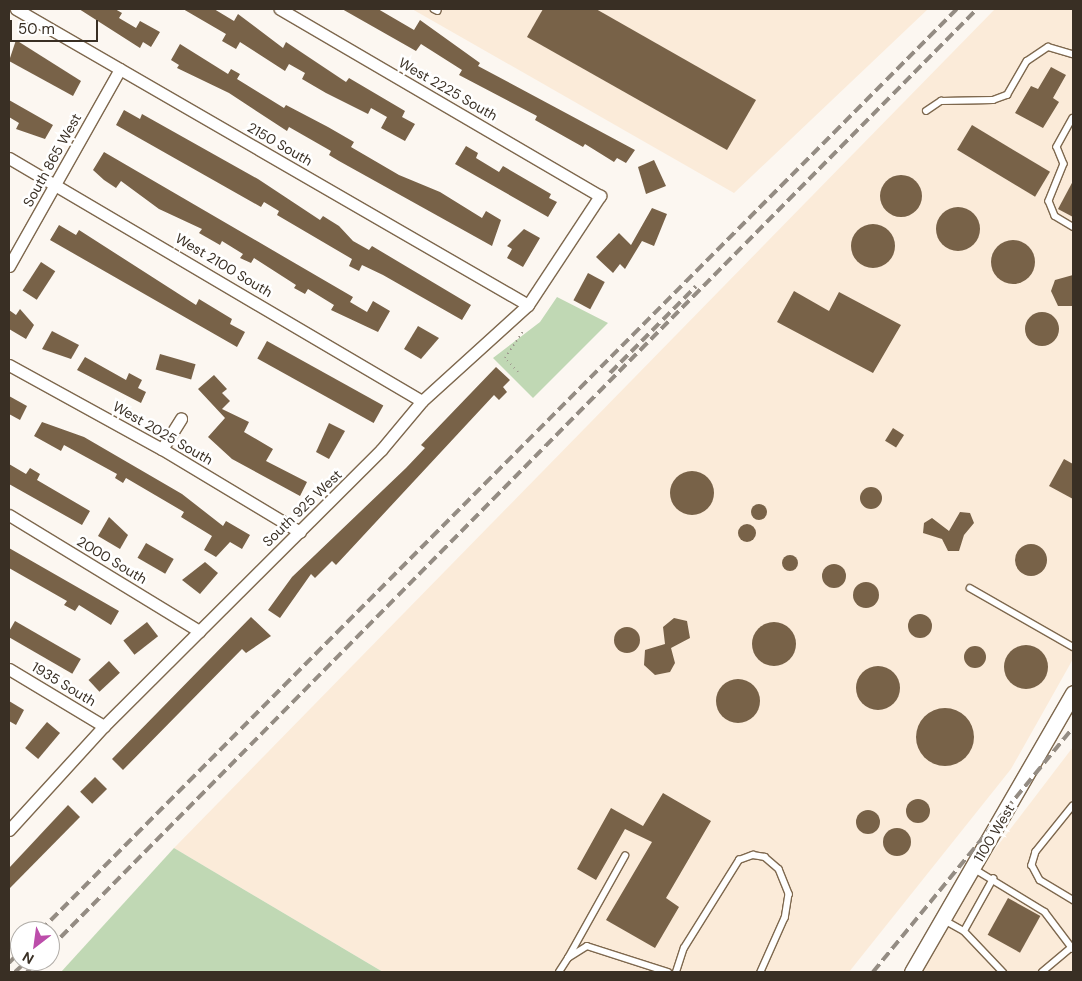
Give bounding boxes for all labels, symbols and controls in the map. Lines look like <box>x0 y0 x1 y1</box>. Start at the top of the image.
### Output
scale bar <box>12 10 100 42</box>
text: 50 m <box>18 19 55 39</box>
street label: West 2225 South <box>396 54 500 124</box>
street label: South 865 West <box>19 110 85 210</box>
street label: 2150 South <box>245 119 315 169</box>
street label: West 2100 South <box>173 229 275 301</box>
street label: West 2025 South <box>110 398 216 468</box>
street label: South 925 West <box>259 466 345 550</box>
street label: 2000 South <box>74 533 150 587</box>
street label: 1935 South <box>29 658 99 710</box>
street label: 1100 West <box>970 801 1018 865</box>
north arrow <box>10 921 60 971</box>
text: N <box>19 948 37 968</box>

